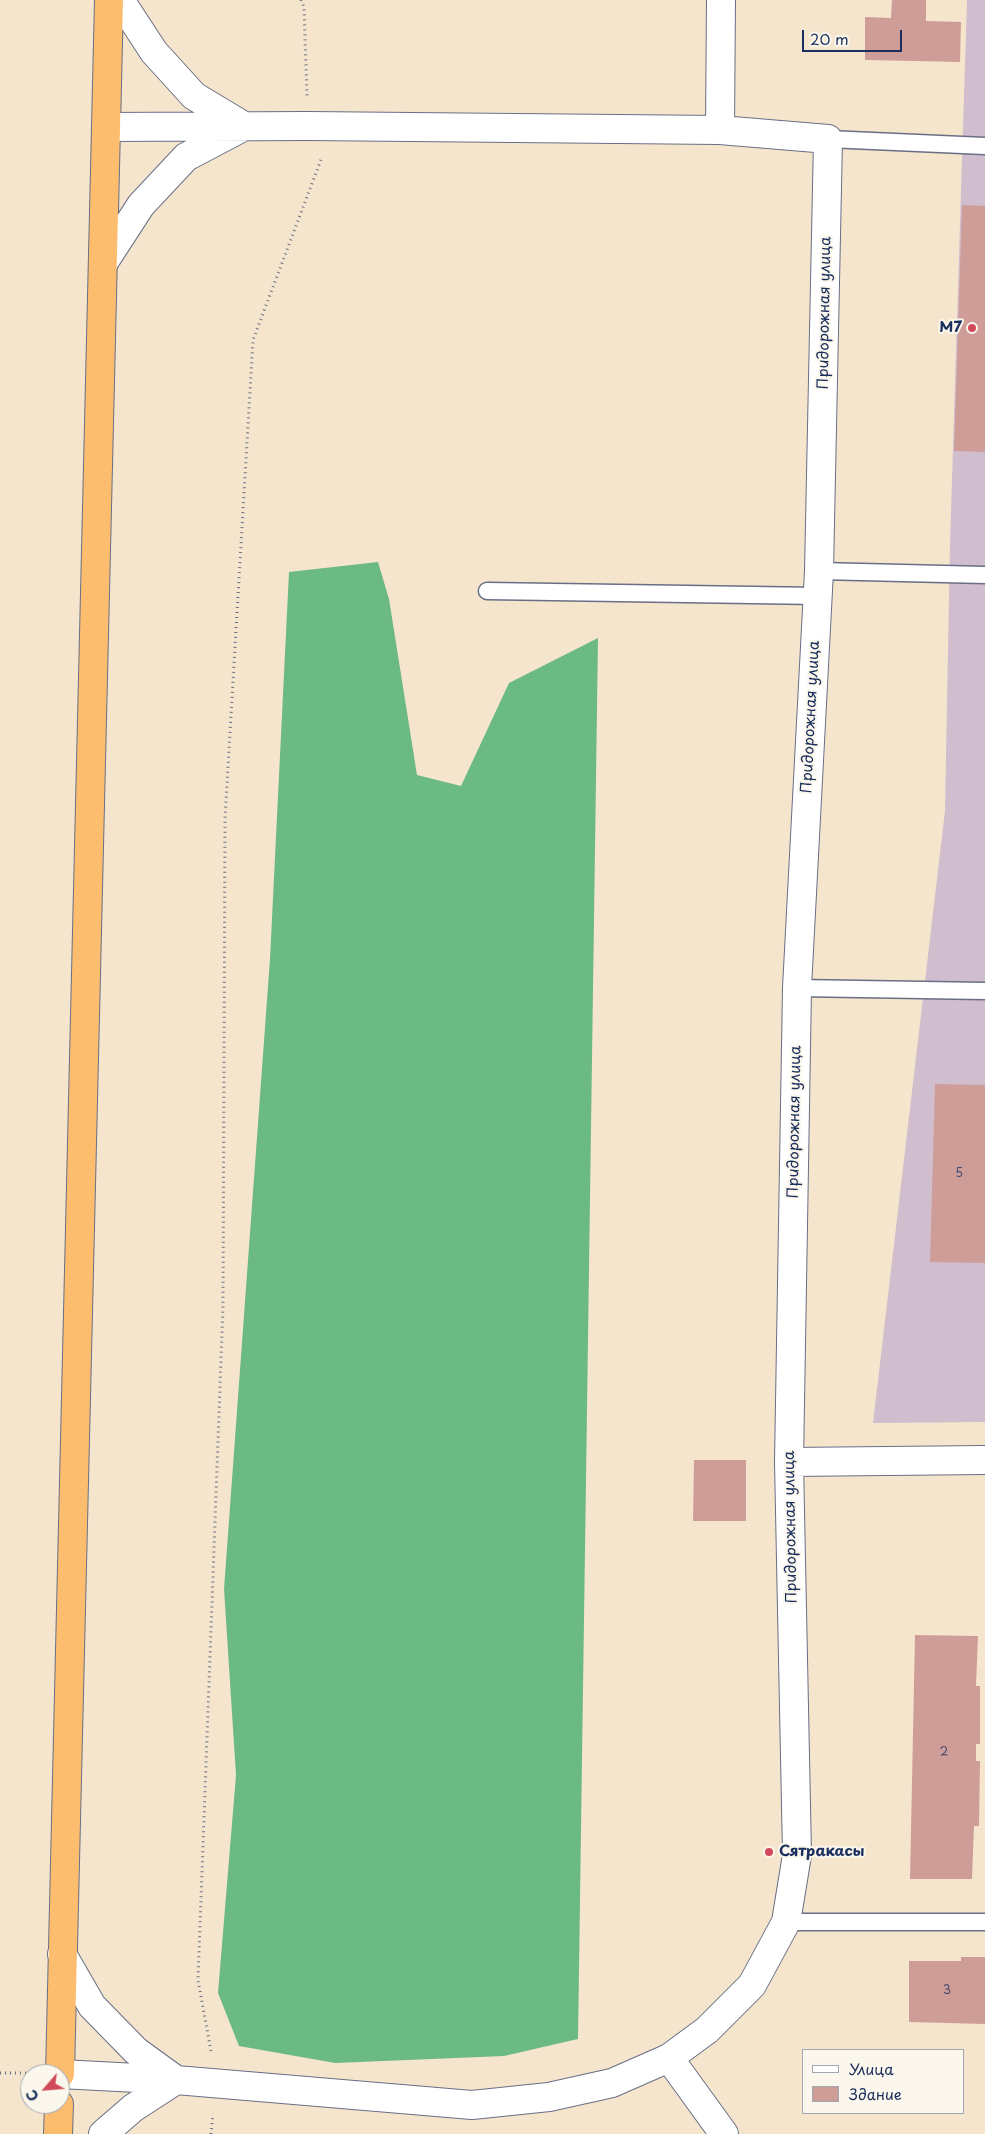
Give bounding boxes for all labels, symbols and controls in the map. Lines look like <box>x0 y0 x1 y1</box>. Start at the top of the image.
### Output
scale bar <box>805 20 905 52</box>
text: 20 m <box>810 27 849 50</box>
street label: Придорожная улица <box>815 236 835 390</box>
place label: М7 <box>939 319 962 337</box>
marker: М7 <box>966 322 978 334</box>
street label: Придорожная улица <box>798 640 824 794</box>
street label: Придорожная улица <box>785 1045 805 1199</box>
house number: 5 <box>955 1167 963 1181</box>
street label: Придорожная улица <box>781 1450 801 1604</box>
house number: 2 <box>940 1746 948 1760</box>
place label: Сятракасы <box>779 1843 865 1861</box>
marker: Сятракасы <box>763 1846 775 1858</box>
house number: 3 <box>943 1984 951 1998</box>
legend <box>802 2049 965 2114</box>
text: Улица <box>849 2057 894 2080</box>
north arrow <box>20 2064 70 2114</box>
text: Здание <box>849 2082 902 2105</box>
text: С <box>20 2086 44 2105</box>

